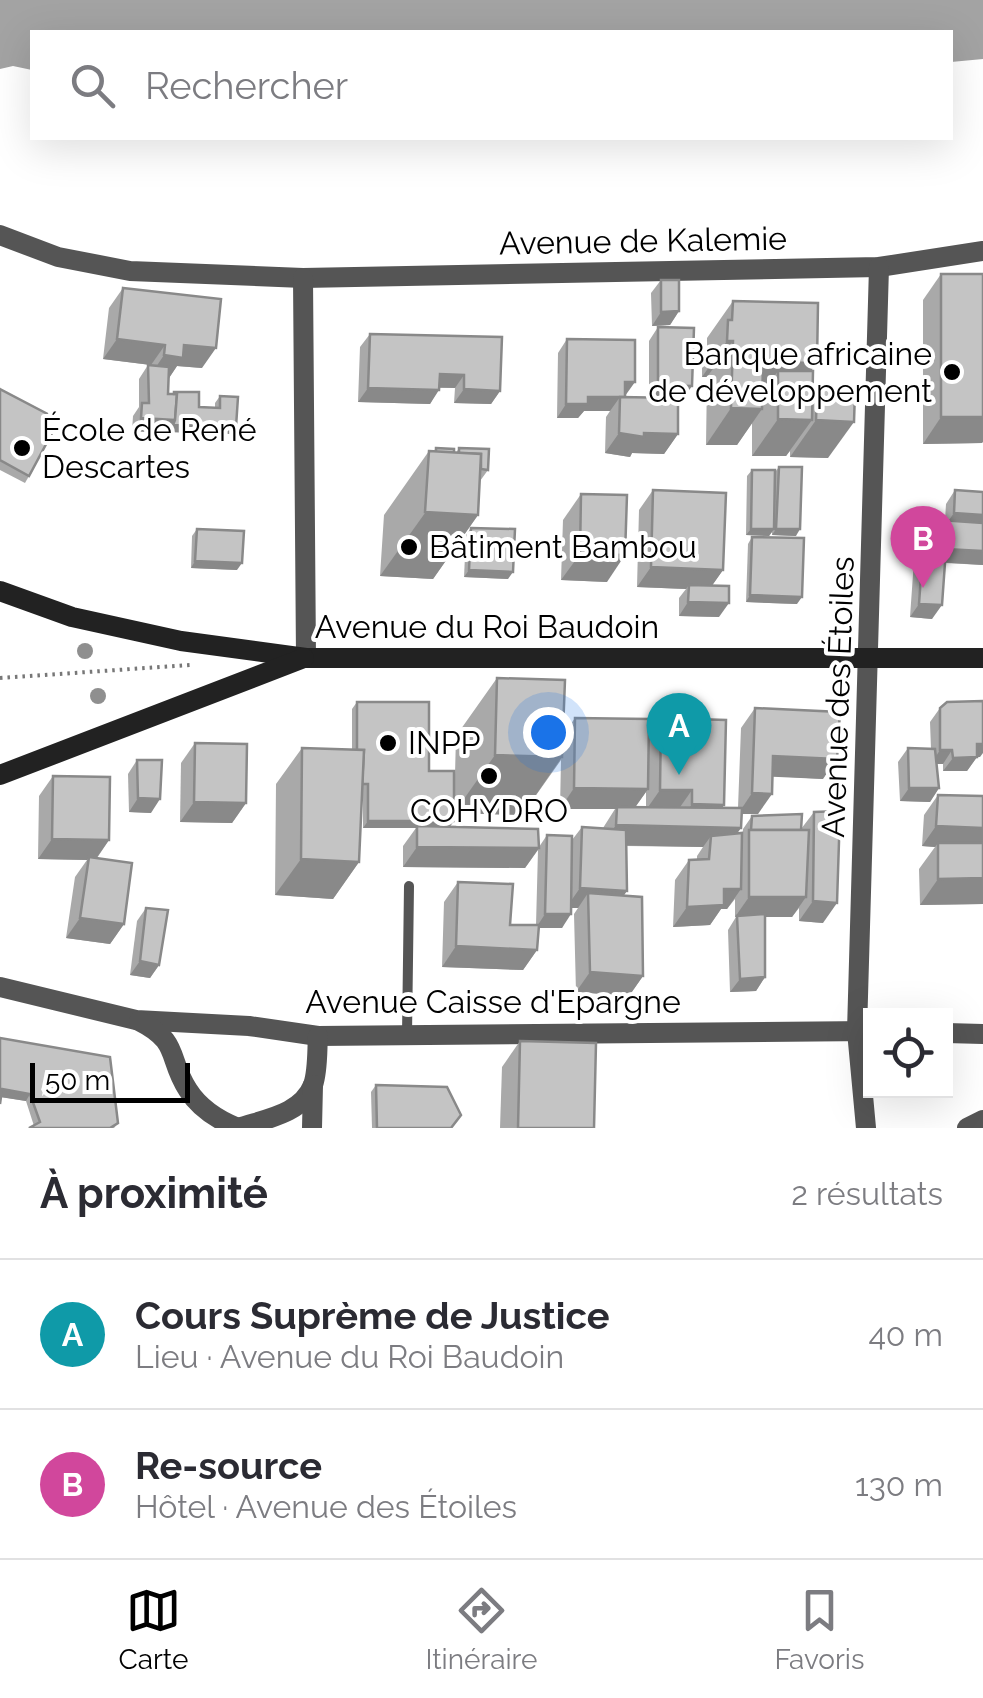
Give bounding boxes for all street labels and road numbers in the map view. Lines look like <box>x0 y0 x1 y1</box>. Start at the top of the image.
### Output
street label: Avenue de Kalemie <box>499 219 787 262</box>
street label: Avenue des Étoiles <box>814 556 861 838</box>
street label: Avenue du Roi Baudoin <box>315 608 659 645</box>
street label: Avenue Caisse d'Epargne <box>305 983 681 1020</box>

